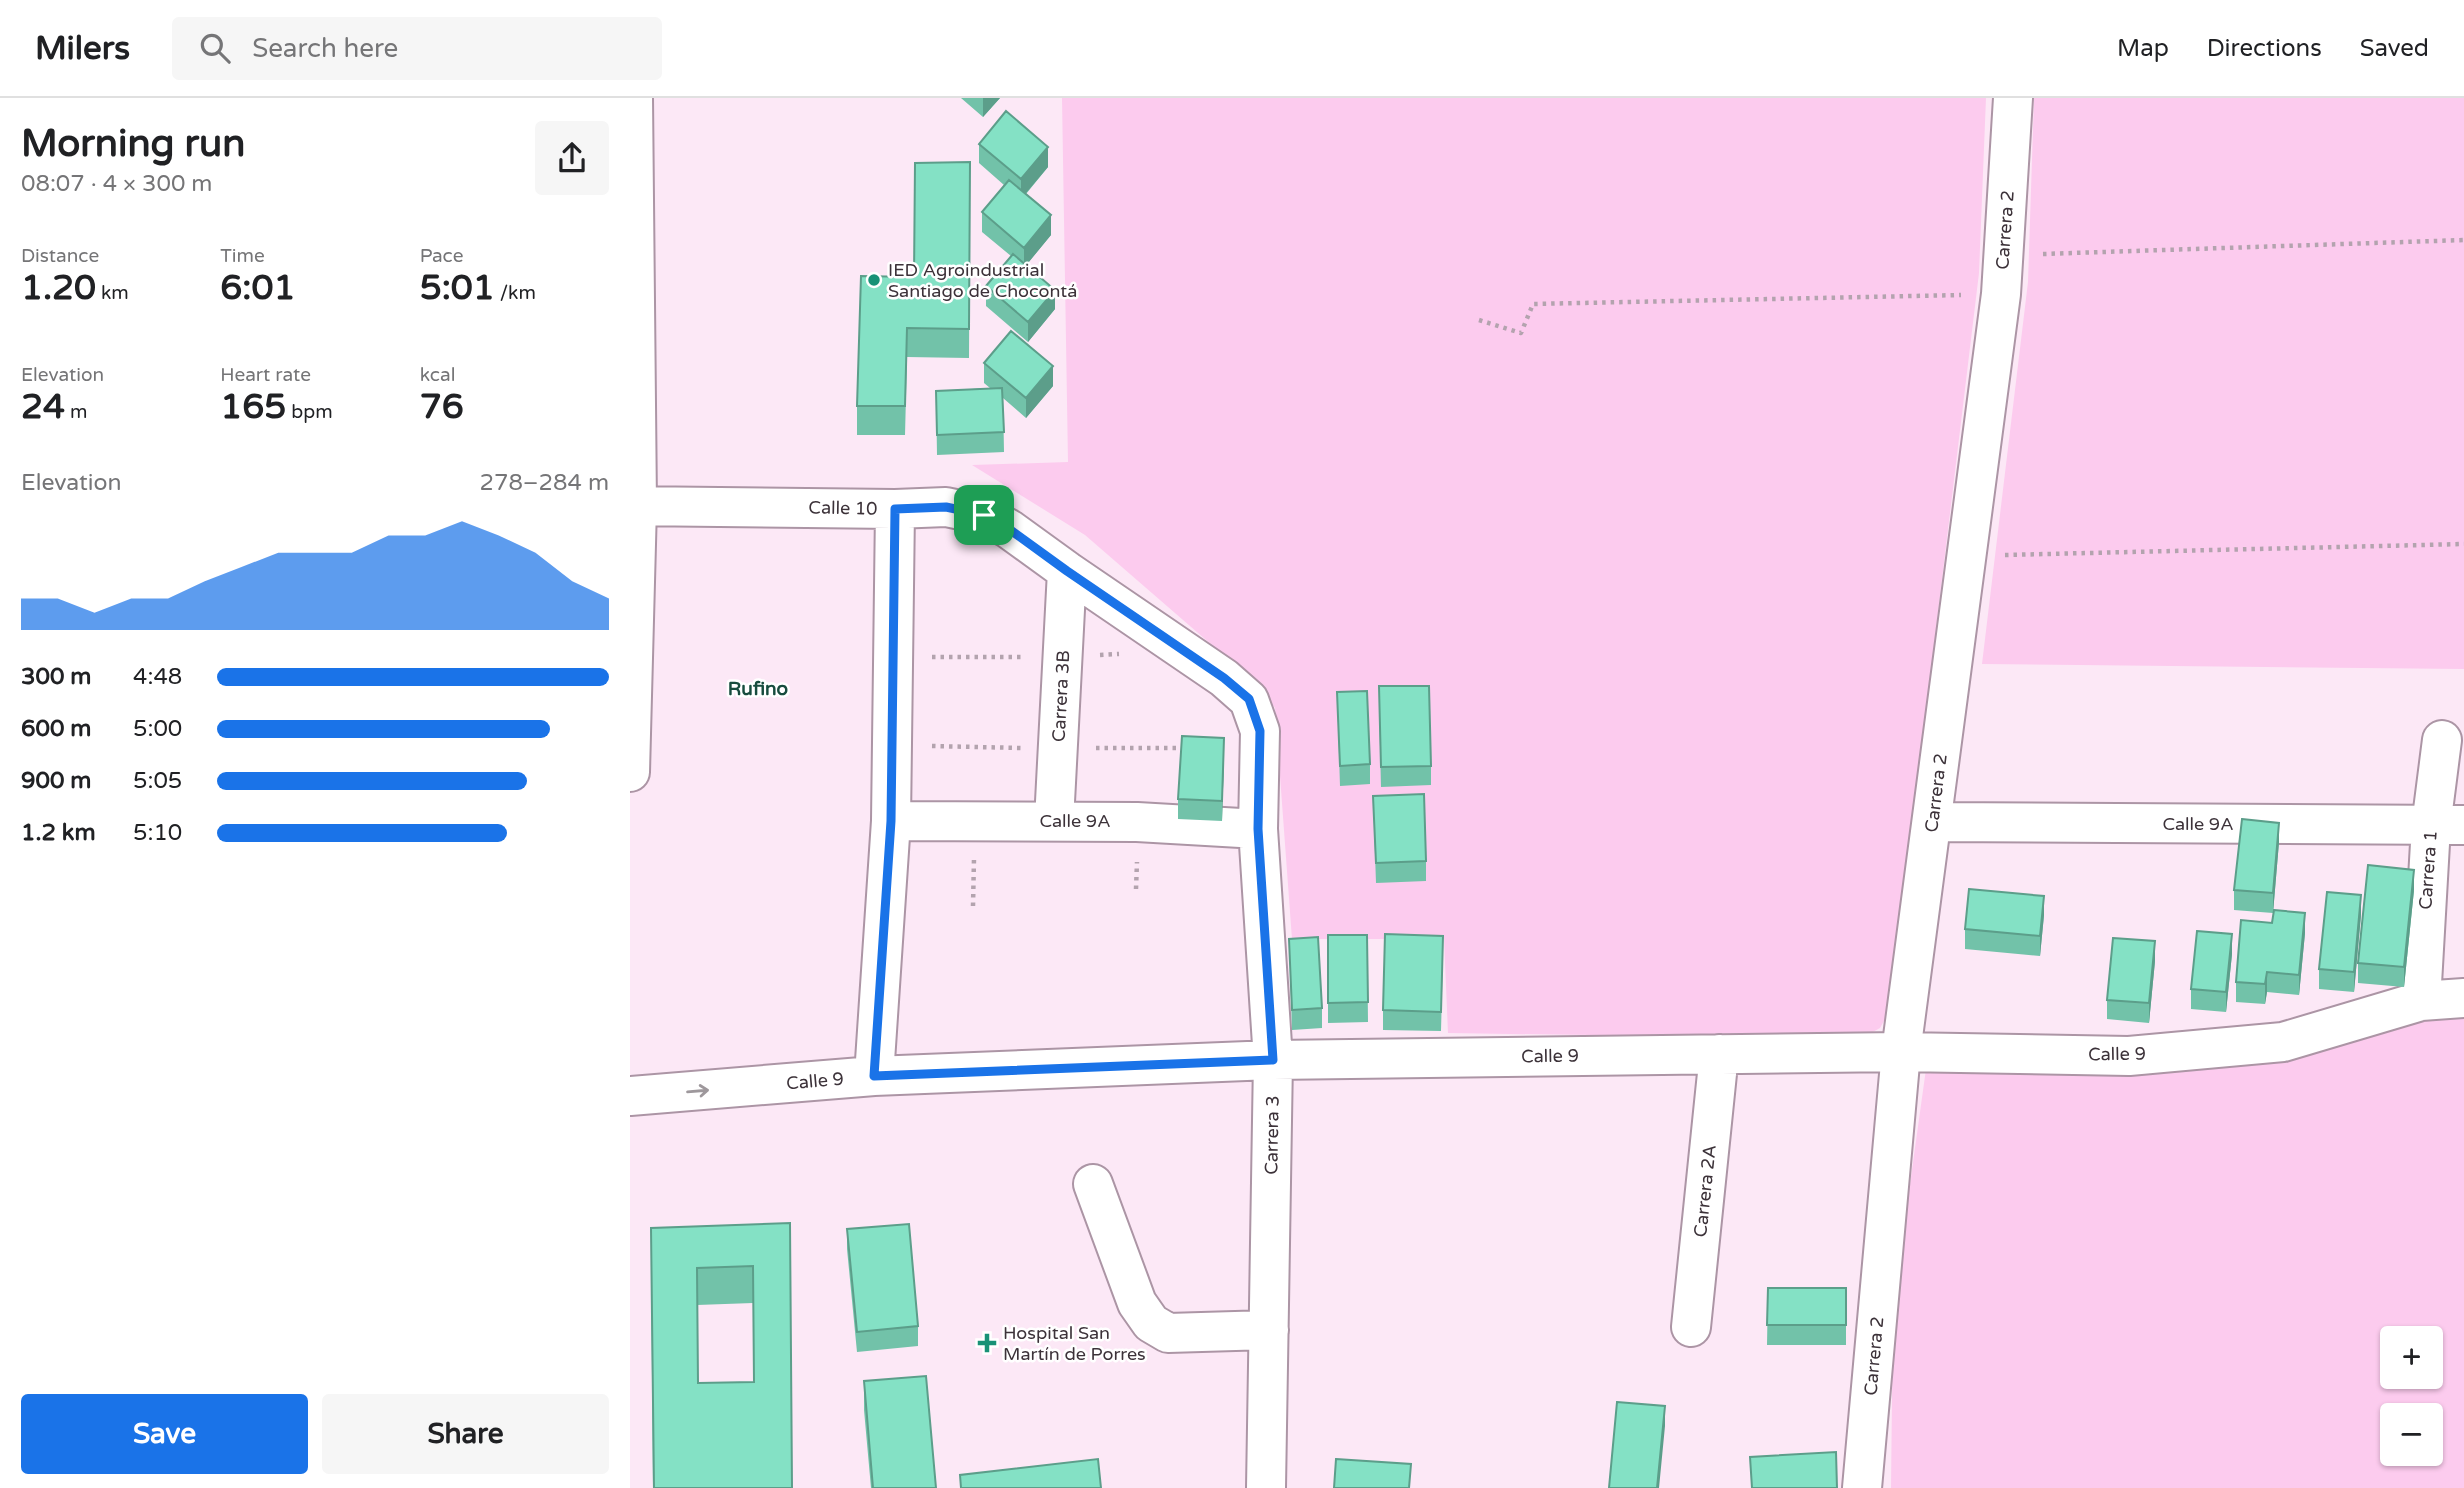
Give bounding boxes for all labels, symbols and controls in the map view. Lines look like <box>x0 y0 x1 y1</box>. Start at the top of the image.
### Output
search box <box>172 17 662 80</box>
text: Milers <box>35 29 130 68</box>
icon: search <box>196 29 234 67</box>
text: Search here <box>252 33 398 64</box>
text: Map <box>2117 34 2169 63</box>
text: Directions <box>2207 34 2322 63</box>
text: Saved <box>2360 34 2429 63</box>
text: Morning run <box>21 121 245 167</box>
button: share <box>535 121 609 195</box>
text: 08:07 · 4 × 300 m <box>21 170 212 198</box>
street label: Carrera 2 <box>1991 190 2019 270</box>
text: Distance <box>21 245 99 267</box>
text: Time <box>220 245 265 267</box>
text: Pace <box>420 245 463 267</box>
place label: IED Agroindustrial Santiago de Chocontá <box>888 259 1077 302</box>
text: 1.20 <box>21 267 96 309</box>
text: 6:01 <box>220 267 295 309</box>
text: 5:01 <box>420 267 495 309</box>
marker: IED Agroindustrial Santiago de Chocontá <box>866 272 882 288</box>
text: km <box>96 282 129 304</box>
text: /km <box>495 282 536 304</box>
text: Elevation <box>21 364 104 386</box>
text: Heart rate <box>220 364 311 386</box>
text: kcal <box>420 364 455 386</box>
text: 24 <box>21 386 65 428</box>
text: 165 <box>220 386 286 428</box>
text: 76 <box>420 386 464 428</box>
text: m <box>65 401 87 423</box>
text: bpm <box>286 401 333 423</box>
text: Elevation <box>21 469 122 497</box>
text: 278–284 m <box>480 469 609 497</box>
pin <box>954 485 1014 545</box>
street label: Calle 10 <box>808 496 878 520</box>
icon: arrive <box>965 496 1003 534</box>
street label: Carrera 3B <box>1048 650 1074 742</box>
text: 300 m <box>21 663 91 691</box>
text: 4:48 <box>133 663 182 691</box>
district label: Rufino <box>728 678 788 700</box>
text: 600 m <box>21 715 91 743</box>
text: 5:00 <box>133 715 182 743</box>
street label: Carrera 2 <box>1920 752 1952 834</box>
text: 900 m <box>21 767 91 795</box>
text: 5:05 <box>133 767 182 795</box>
street label: Calle 9A <box>1039 810 1111 832</box>
street label: Calle 9A <box>2162 813 2234 835</box>
text: 1.2 km <box>21 819 96 847</box>
text: 5:10 <box>133 819 182 847</box>
street label: Carrera 1 <box>2414 830 2442 910</box>
street label: Calle 9 <box>2088 1042 2146 1066</box>
street label: Calle 9 <box>1521 1044 1579 1068</box>
street label: Calle 9 <box>785 1068 845 1094</box>
one-way arrow <box>686 1084 709 1097</box>
street label: Carrera 3 <box>1260 1095 1284 1175</box>
street label: Carrera 2A <box>1689 1144 1721 1238</box>
street label: Carrera 2 <box>1860 1316 1888 1396</box>
place label: Hospital San Martín de Porres <box>1003 1322 1146 1365</box>
map controls <box>2380 1326 2443 1466</box>
button: + <box>2380 1326 2443 1389</box>
marker: Hospital San Martín de Porres <box>977 1333 997 1353</box>
button: Save <box>21 1394 308 1474</box>
button: Share <box>322 1394 609 1474</box>
button: − <box>2380 1403 2443 1466</box>

